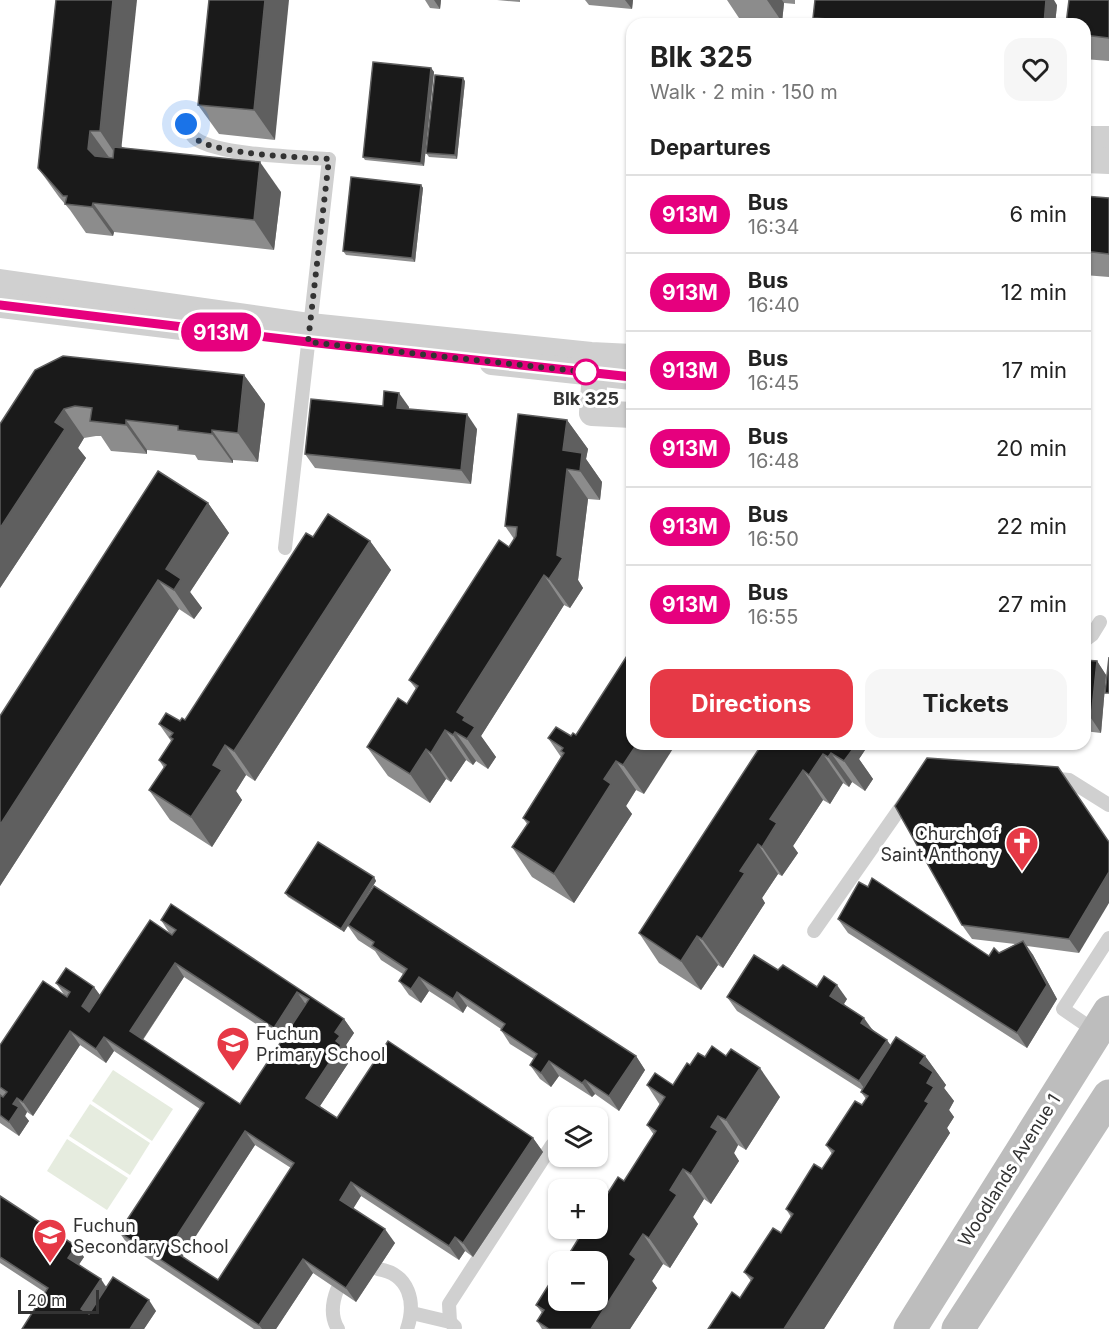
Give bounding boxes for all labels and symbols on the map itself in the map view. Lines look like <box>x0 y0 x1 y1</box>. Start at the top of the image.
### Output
your location <box>171 109 201 139</box>
line badge: 913M <box>179 312 263 352</box>
marker: Blk 325 <box>573 359 599 385</box>
place label: Blk 325 <box>553 388 619 409</box>
place label: Church of Saint Anthony <box>881 823 999 865</box>
church icon: Church of Saint Anthony <box>1004 825 1040 872</box>
place label: Fuchun Primary School <box>256 1023 385 1065</box>
school or university icon: Fuchun Primary School <box>215 1025 251 1072</box>
street label: Woodlands Avenue 1 <box>954 1090 1064 1250</box>
place label: Fuchun Secondary School <box>73 1215 229 1257</box>
school or university icon: Fuchun Secondary School <box>32 1217 68 1264</box>
scale bar <box>18 1287 99 1314</box>

